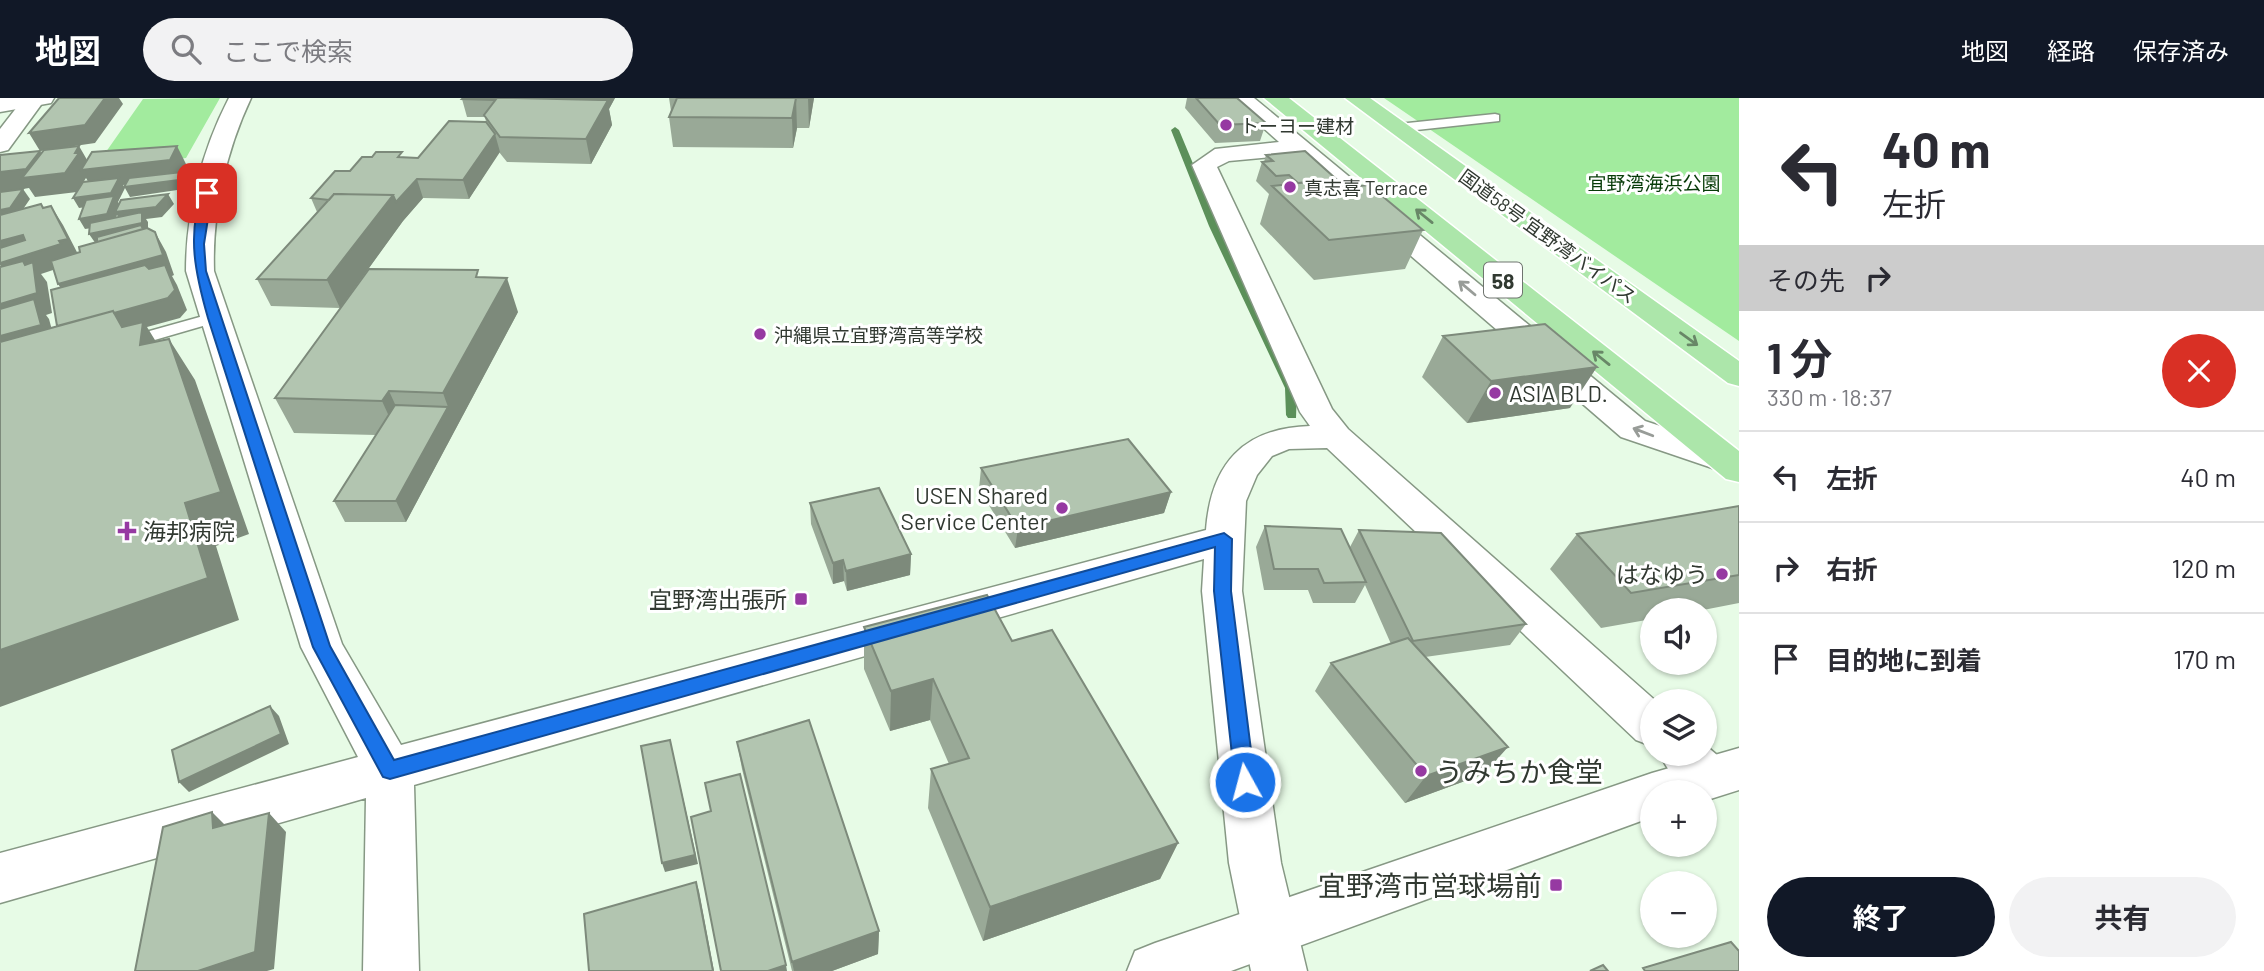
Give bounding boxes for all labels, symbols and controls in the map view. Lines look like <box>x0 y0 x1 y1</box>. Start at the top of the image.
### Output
search box <box>143 18 633 81</box>
text: 地図 <box>35 30 101 70</box>
icon: search <box>167 30 205 68</box>
text: ここで検索 <box>223 35 353 66</box>
text: 地図 <box>1961 36 2009 65</box>
text: 経路 <box>2047 36 2095 65</box>
text: 保存済み <box>2133 36 2229 65</box>
place label: トーヨー建材 <box>1240 114 1354 137</box>
marker: トーヨー建材 <box>1218 117 1234 133</box>
text: 40 m <box>1882 119 1990 178</box>
icon: left <box>1767 126 1858 217</box>
pin <box>177 163 237 223</box>
street label: 国道58号 宜野湾バイパス <box>1455 164 1641 308</box>
park label: 宜野湾海浜公園 <box>1587 171 1721 194</box>
icon: arrive <box>188 174 226 212</box>
place label: 真志喜 Terrace <box>1304 176 1428 199</box>
marker: 真志喜 Terrace <box>1282 179 1298 195</box>
text: 左折 <box>1882 184 1946 222</box>
one-way arrow <box>1415 208 1433 223</box>
icon: right <box>1859 259 1897 297</box>
road number: 58 <box>1484 262 1522 298</box>
text: その先 <box>1767 264 1845 295</box>
one-way arrow <box>1459 280 1477 296</box>
place label: 沖縄県立宜野湾高等学校 <box>774 323 983 346</box>
marker: 沖縄県立宜野湾高等学校 <box>752 326 768 342</box>
one-way arrow <box>1679 332 1698 346</box>
text: 1 分 <box>1767 332 1832 382</box>
button: close <box>2162 334 2236 408</box>
one-way arrow <box>1592 351 1610 366</box>
place label: ASIA BLD. <box>1509 379 1608 407</box>
text: 330 m · 18:37 <box>1767 383 1892 411</box>
marker: ASIA BLD. <box>1487 385 1503 401</box>
one-way arrow <box>1632 424 1654 437</box>
icon: left <box>1767 458 1805 496</box>
text: 40 m <box>2180 461 2236 492</box>
text: 左折 <box>1826 462 1878 493</box>
place label: USEN Shared Service Center <box>901 481 1049 535</box>
marker: USEN Shared Service Center <box>1054 500 1070 516</box>
place label: 海邦病院 <box>143 517 235 545</box>
marker: 海邦病院 <box>117 521 137 541</box>
icon: right <box>1767 549 1805 587</box>
text: 120 m <box>2172 552 2236 583</box>
text: 右折 <box>1826 553 1878 584</box>
place label: はなゆう <box>1616 560 1708 588</box>
marker: はなゆう <box>1714 566 1730 582</box>
place label: 宜野湾出張所 <box>649 585 787 613</box>
marker: 宜野湾出張所 <box>793 591 809 607</box>
map controls <box>1640 598 1717 948</box>
button: sound <box>1640 598 1717 675</box>
icon: arrive <box>1767 640 1805 678</box>
text: 170 m <box>2173 643 2236 674</box>
text: 目的地に到着 <box>1826 644 1982 675</box>
button: layers <box>1640 689 1717 766</box>
position arrow <box>1208 745 1282 819</box>
place label: うみちか食堂 <box>1435 754 1603 788</box>
marker: うみちか食堂 <box>1413 763 1429 779</box>
button: + <box>1640 780 1717 857</box>
place label: 宜野湾市営球場前 <box>1318 868 1542 902</box>
button: − <box>1640 871 1717 948</box>
marker: 宜野湾市営球場前 <box>1548 877 1564 893</box>
button: 終了 <box>1767 877 1995 957</box>
button: 共有 <box>2009 877 2236 957</box>

